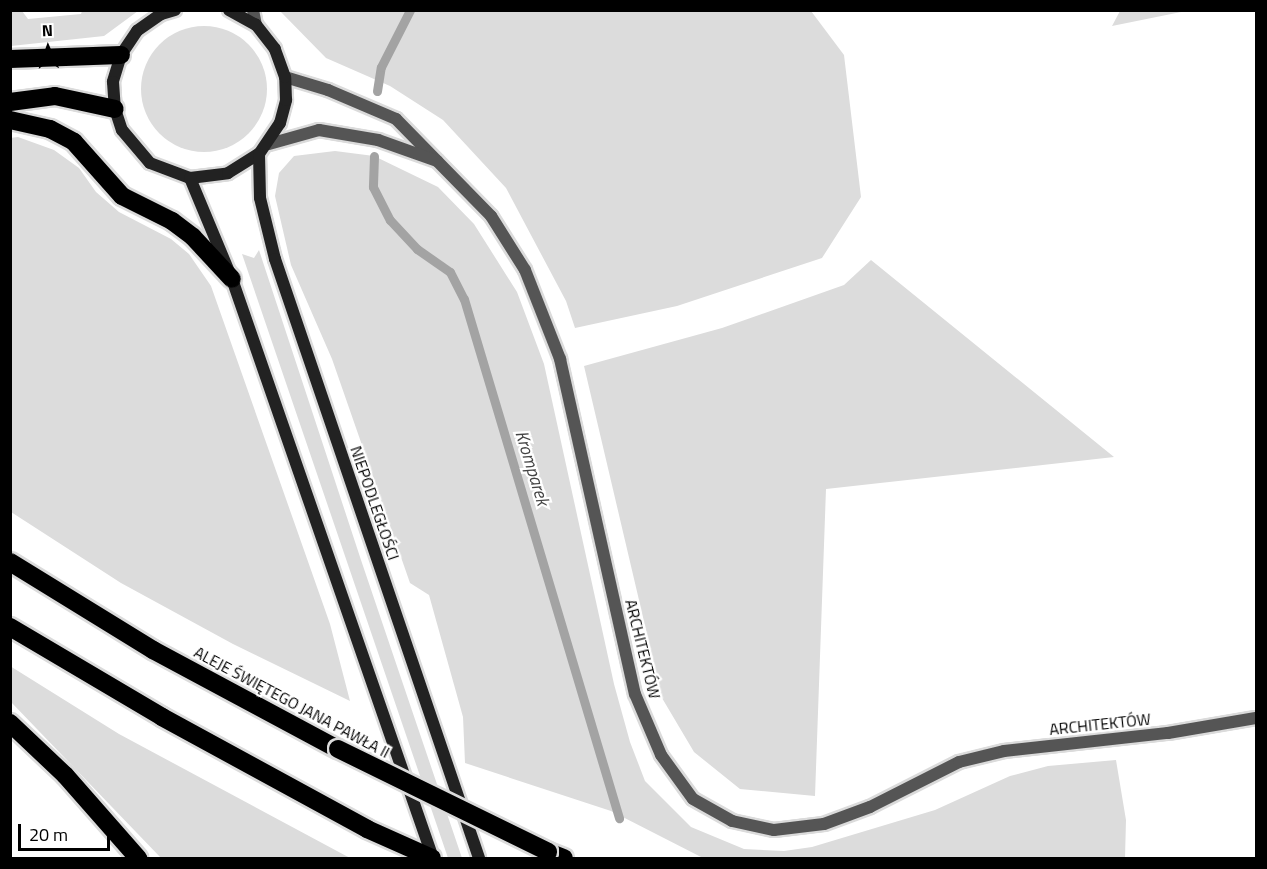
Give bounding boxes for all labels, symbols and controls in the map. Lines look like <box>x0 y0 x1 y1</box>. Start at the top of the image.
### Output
north arrow <box>18 18 78 78</box>
text: N <box>41 18 53 42</box>
water label: Kromparek <box>510 428 554 508</box>
street label: NIEPODLEGŁOŚCI <box>346 443 404 563</box>
street label: ARCHITEKTÓW <box>621 597 665 701</box>
street label: ALEJE ŚWIĘTEGO JANA PAWŁA II <box>191 642 393 762</box>
street label: ARCHITEKTÓW <box>1048 709 1152 739</box>
scale bar <box>21 812 112 850</box>
text: 20 m <box>29 821 68 848</box>

